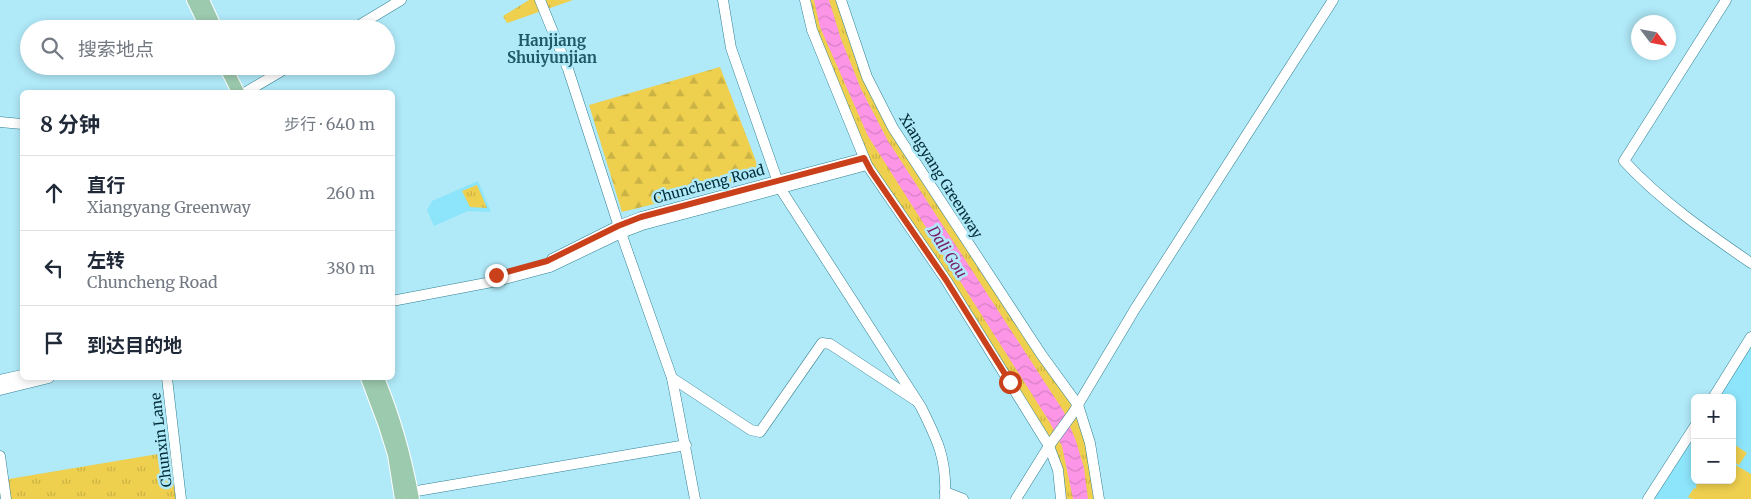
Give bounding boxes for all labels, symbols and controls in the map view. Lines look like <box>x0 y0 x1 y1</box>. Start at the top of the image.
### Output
north arrow <box>1631 15 1676 60</box>
search box <box>20 20 395 75</box>
district label: Hanjiang Shuiyunjian <box>507 31 597 67</box>
icon: search <box>38 34 66 62</box>
text: 搜索地点 <box>78 37 154 61</box>
street label: Xiangyang Greenway <box>895 110 987 242</box>
text: 8 分钟 <box>40 111 100 138</box>
text: 步行 · 640 m <box>284 114 375 134</box>
street label: Chuncheng Road <box>651 160 767 207</box>
text: 直行 <box>87 173 125 197</box>
icon: ahead <box>40 179 68 207</box>
text: 260 m <box>326 183 375 203</box>
text: Xiangyang Greenway <box>87 197 251 217</box>
water label: Dali Gou <box>923 221 971 282</box>
text: 左转 <box>87 248 125 272</box>
icon: left <box>40 254 68 282</box>
text: 380 m <box>327 258 375 278</box>
route end <box>485 264 508 287</box>
text: Chuncheng Road <box>87 272 218 292</box>
icon: arrive <box>40 329 68 357</box>
text: 到达目的地 <box>87 333 182 357</box>
route start <box>999 371 1022 394</box>
street label: Chunxin Lane <box>146 392 176 488</box>
map controls <box>1691 394 1736 484</box>
button: + <box>1691 394 1736 439</box>
button: − <box>1691 439 1736 484</box>

